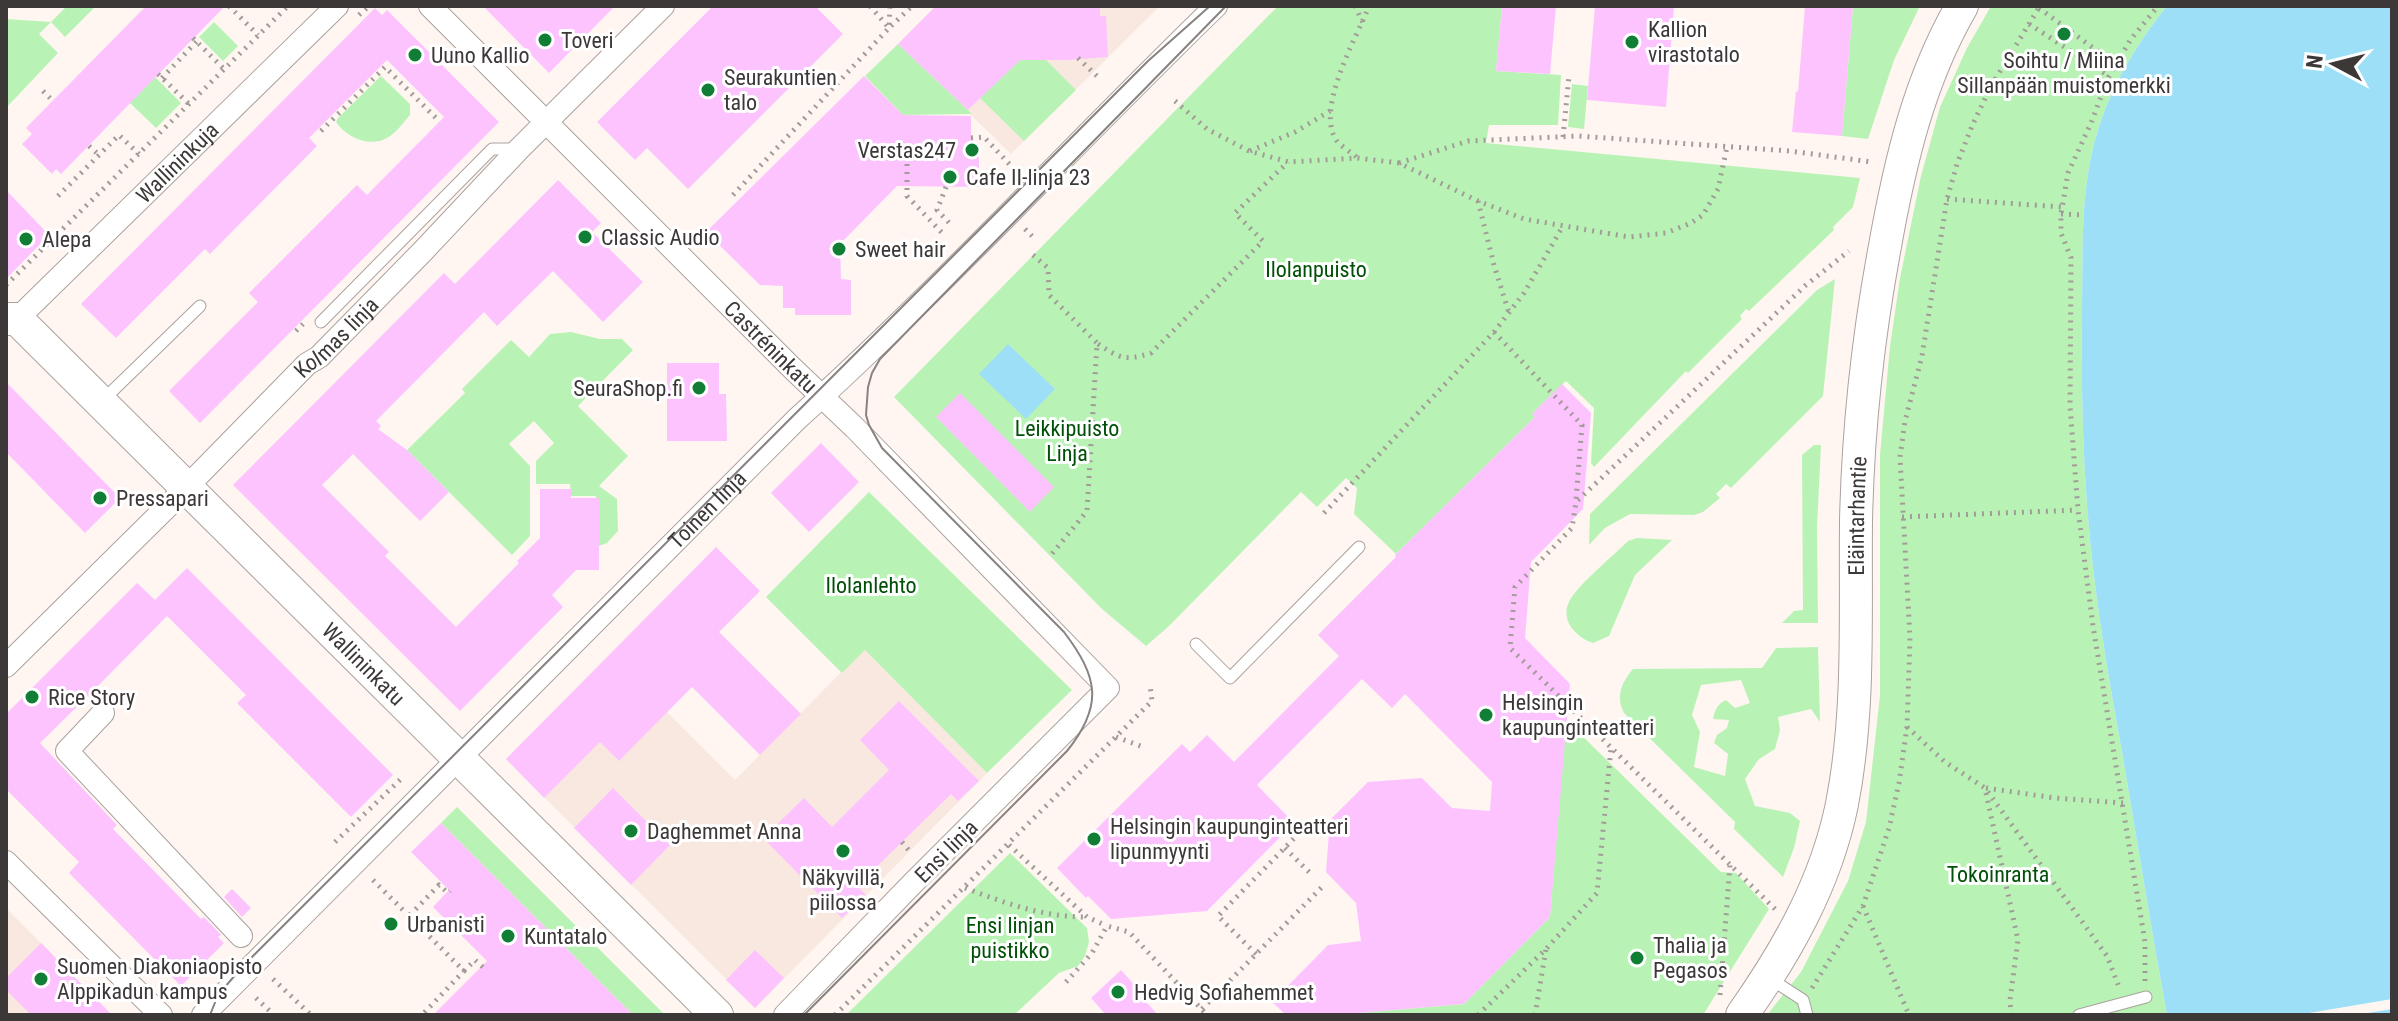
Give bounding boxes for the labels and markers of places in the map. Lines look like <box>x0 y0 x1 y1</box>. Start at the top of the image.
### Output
place label: Kallion virastotalo <box>1648 17 1740 67</box>
marker: Soihtu / Miina Sillanpään muistomerkki <box>2055 25 2073 43</box>
place label: Toveri <box>561 28 614 53</box>
marker: Toveri <box>536 31 554 49</box>
marker: Kallion virastotalo <box>1623 33 1641 51</box>
place label: Uuno Kallio <box>431 43 529 68</box>
marker: Uuno Kallio <box>406 46 424 64</box>
place label: Soihtu / Miina Sillanpään muistomerkki <box>1957 48 2171 98</box>
place label: Seurakuntien talo <box>724 65 837 115</box>
marker: Seurakuntien talo <box>699 81 717 99</box>
place label: Verstas247 <box>857 138 956 163</box>
marker: Verstas247 <box>963 141 981 159</box>
place label: Cafe II-linja 23 <box>966 165 1091 190</box>
marker: Cafe II-linja 23 <box>941 168 959 186</box>
place label: Classic Audio <box>601 225 720 250</box>
place label: Alepa <box>42 227 91 252</box>
marker: Classic Audio <box>576 228 594 246</box>
marker: Alepa <box>17 230 35 248</box>
place label: Sweet hair <box>855 237 946 262</box>
marker: Sweet hair <box>830 240 848 258</box>
place label: SeuraShop.fi <box>573 376 683 401</box>
marker: SeuraShop.fi <box>690 379 708 397</box>
place label: Pressapari <box>116 486 209 511</box>
marker: Pressapari <box>91 489 109 507</box>
place label: Rice Story <box>48 685 135 710</box>
marker: Rice Story <box>23 688 41 706</box>
place label: Helsingin kaupunginteatteri <box>1502 690 1654 740</box>
marker: Helsingin kaupunginteatteri <box>1477 706 1495 724</box>
place label: Helsingin kaupunginteatteri lipunmyynti <box>1110 814 1349 864</box>
place label: Daghemmet Anna <box>647 819 801 844</box>
marker: Daghemmet Anna <box>622 822 640 840</box>
marker: Helsingin kaupunginteatteri lipunmyynti <box>1085 830 1103 848</box>
marker: Näkyvillä, piilossa <box>834 842 852 860</box>
place label: Näkyvillä, piilossa <box>802 865 884 915</box>
place label: Urbanisti <box>407 912 485 937</box>
marker: Urbanisti <box>382 915 400 933</box>
place label: Kuntatalo <box>524 924 607 949</box>
marker: Kuntatalo <box>499 927 517 945</box>
place label: Thalia ja Pegasos <box>1653 933 1728 983</box>
marker: Thalia ja Pegasos <box>1628 949 1646 967</box>
place label: Suomen Diakoniaopisto Alppikadun kampus <box>57 954 262 1004</box>
marker: Suomen Diakoniaopisto Alppikadun kampus <box>32 970 50 988</box>
place label: Hedvig Sofiahemmet <box>1134 980 1314 1005</box>
marker: Hedvig Sofiahemmet <box>1109 983 1127 1001</box>

